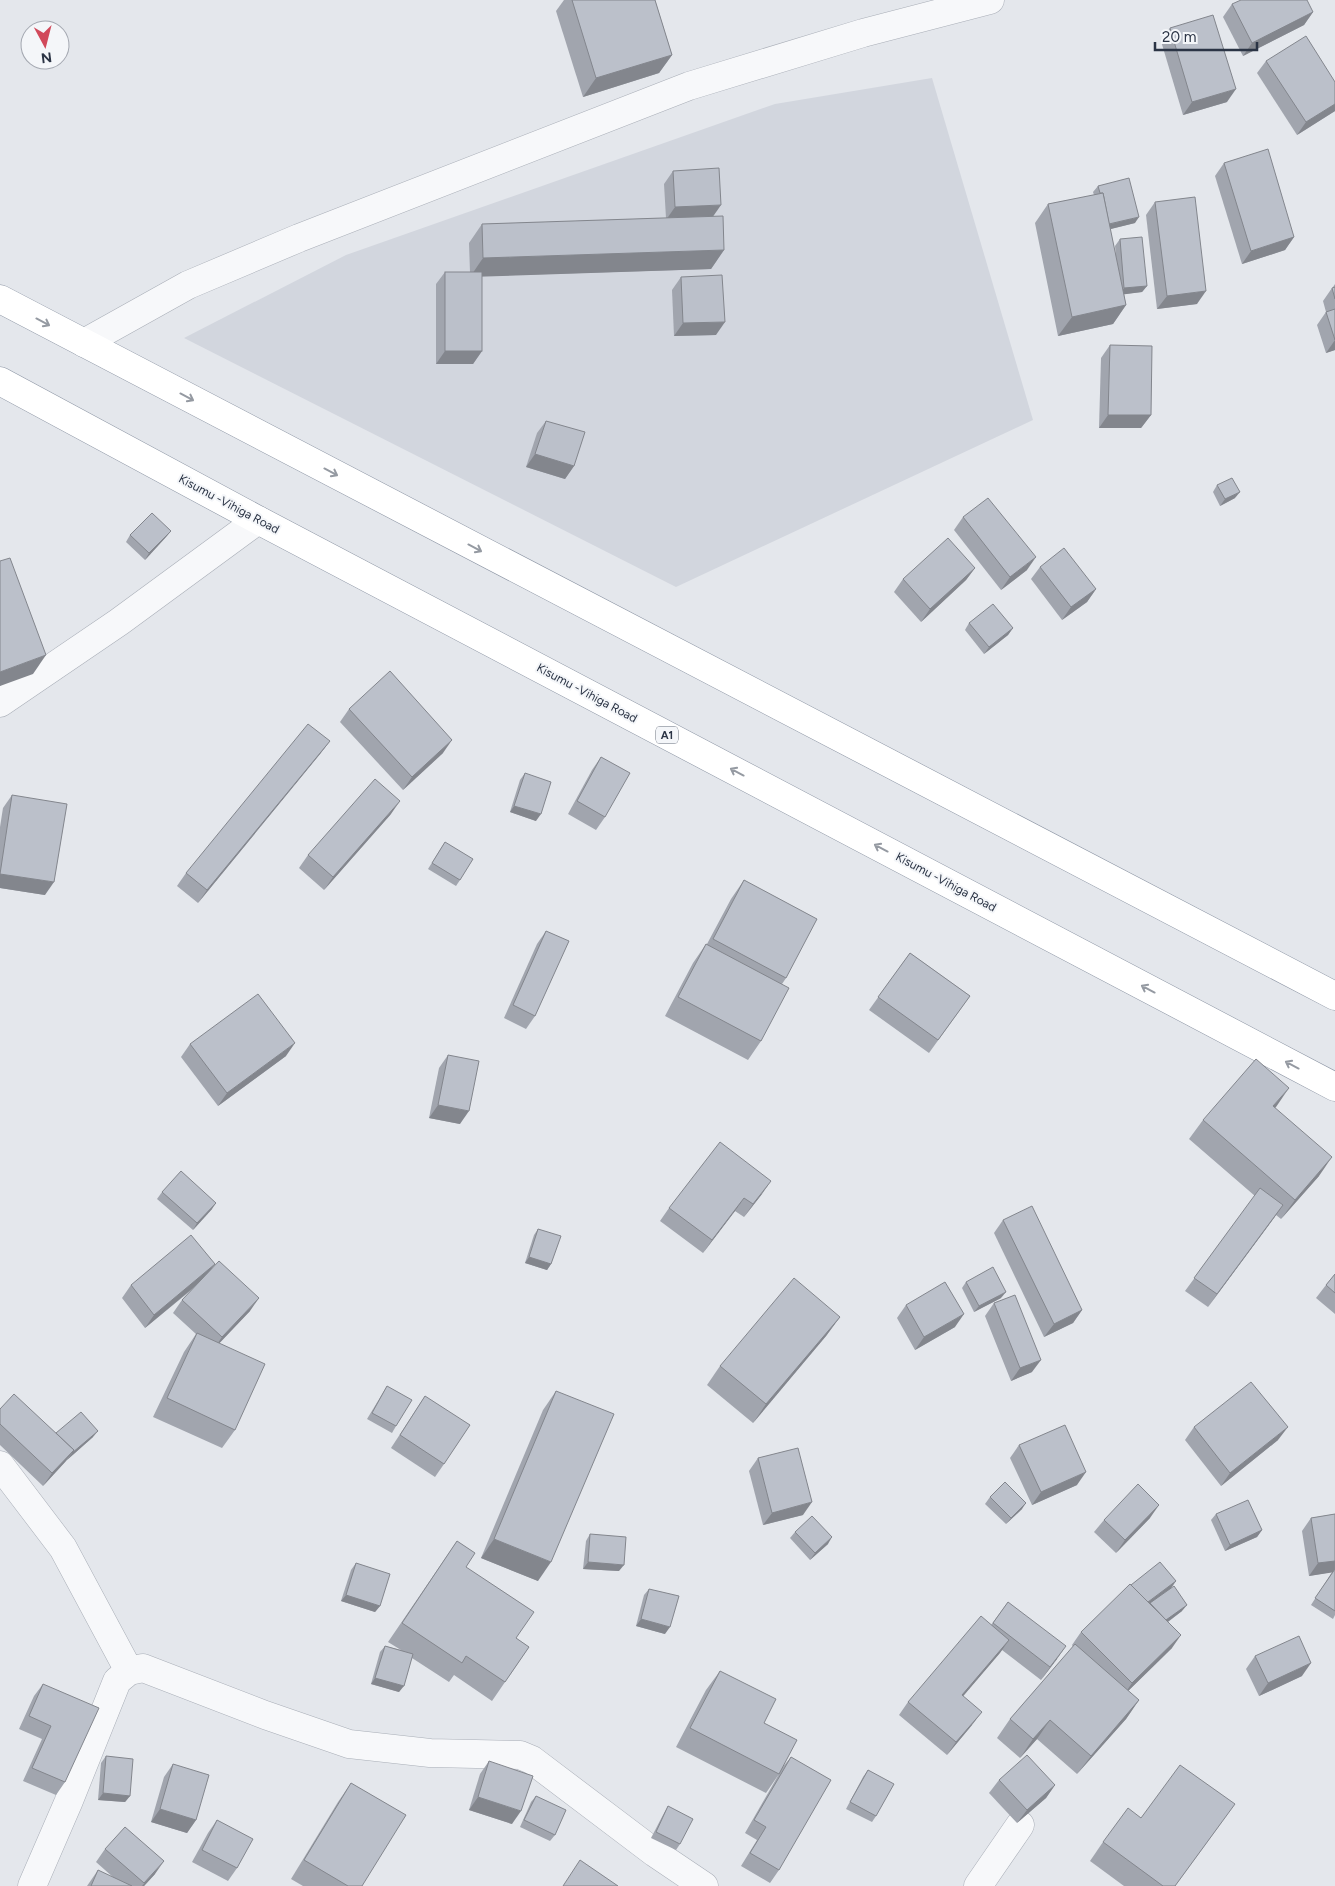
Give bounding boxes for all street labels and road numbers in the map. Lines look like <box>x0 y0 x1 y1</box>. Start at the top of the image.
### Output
street label: Kisumu -Vihiga Road <box>176 472 282 536</box>
street label: Kisumu -Vihiga Road <box>534 661 640 725</box>
road number: A1 <box>656 726 678 744</box>
street label: Kisumu -Vihiga Road <box>893 850 999 914</box>

